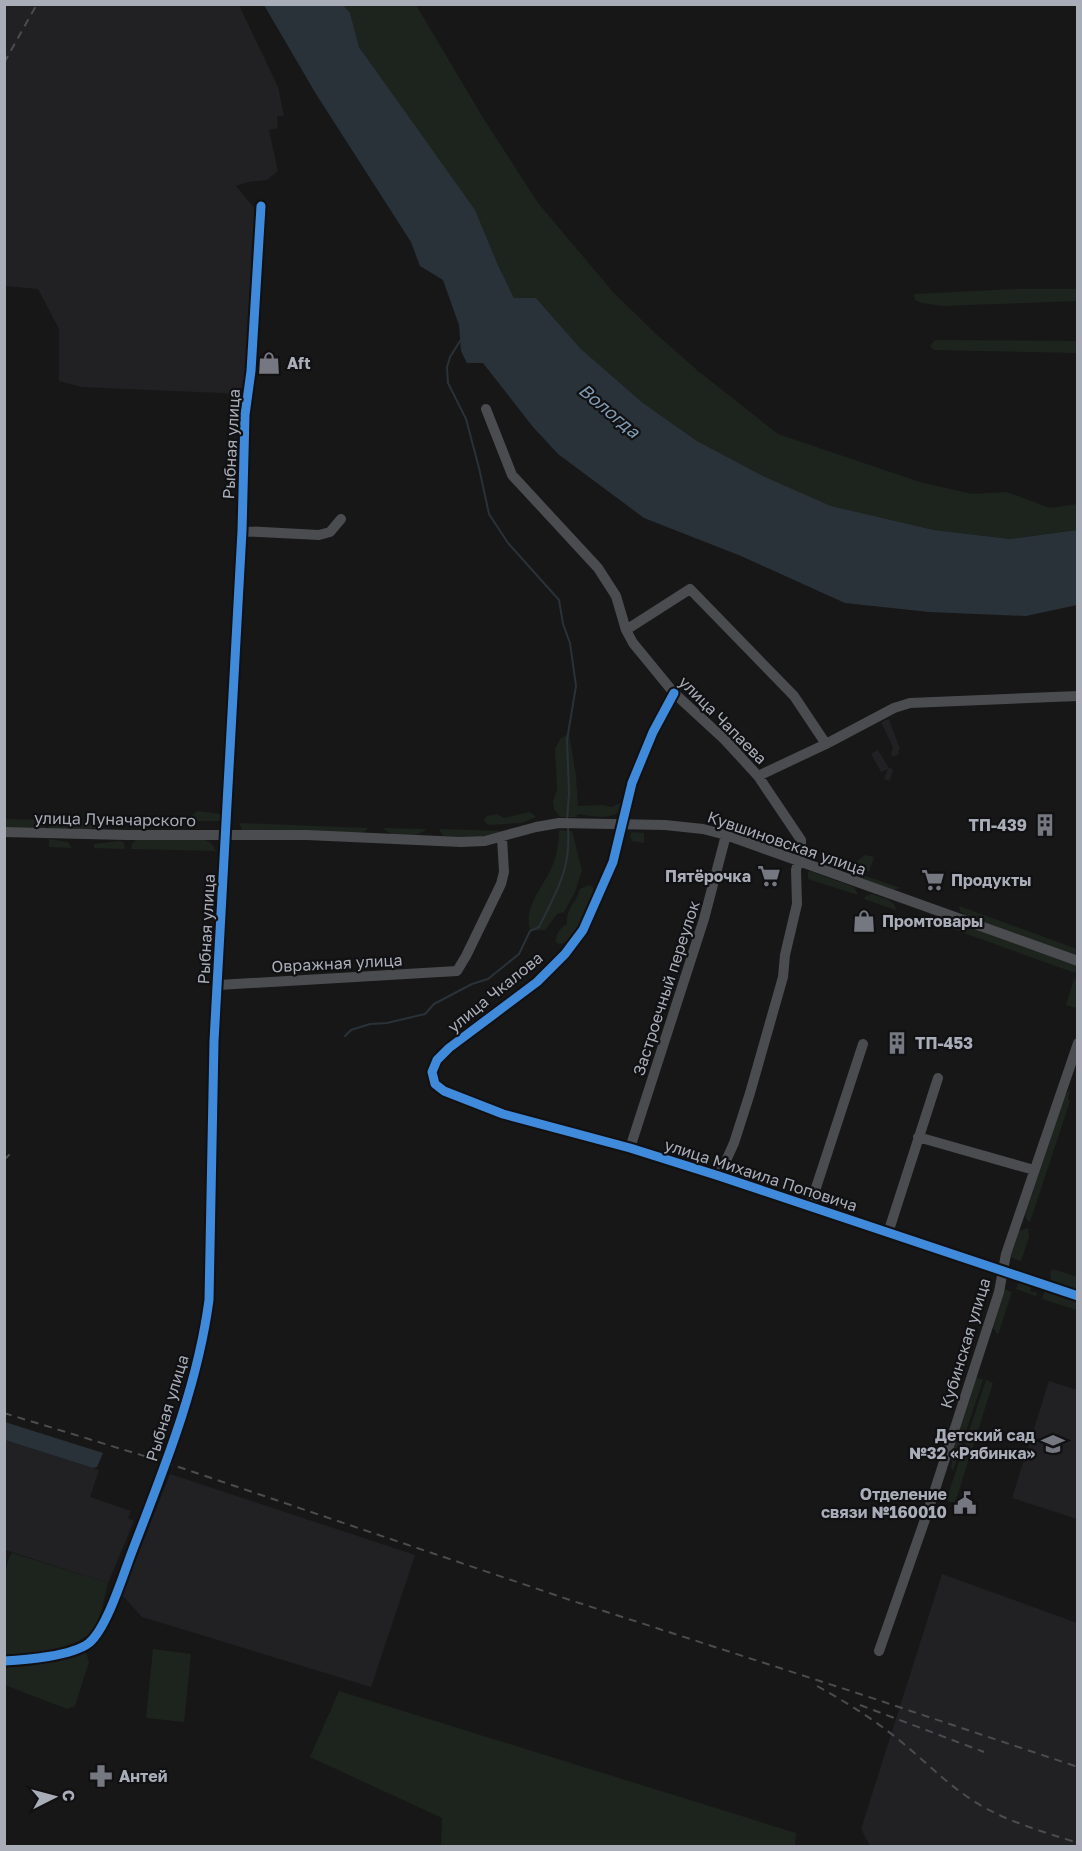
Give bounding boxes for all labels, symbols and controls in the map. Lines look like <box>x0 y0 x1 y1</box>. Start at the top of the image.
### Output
shop icon: Aft <box>256 350 282 376</box>
place label: Aft <box>287 353 311 373</box>
water label: Вологда <box>575 378 645 443</box>
street label: Рыбная улица <box>218 388 244 500</box>
street label: улица Чапаева <box>675 672 771 768</box>
street label: Кувшиновская улица <box>705 806 869 880</box>
street label: улица Луначарского <box>34 808 196 830</box>
building icon: ТП-439 <box>1032 812 1058 838</box>
place label: ТП-439 <box>969 815 1027 835</box>
supermarket icon: Пятёрочка <box>756 863 782 889</box>
place label: Пятёрочка <box>665 866 751 886</box>
supermarket icon: Продукты <box>920 867 946 893</box>
place label: Продукты <box>951 870 1031 890</box>
street label: Рыбная улица <box>193 873 219 985</box>
street label: Застроечный переулок <box>628 898 704 1078</box>
shop icon: Промтовары <box>851 908 877 934</box>
place label: Промтовары <box>882 911 983 931</box>
street label: улица Чкалова <box>443 947 547 1037</box>
street label: Овражная улица <box>271 950 403 976</box>
building icon: ТП-453 <box>884 1030 910 1056</box>
place label: ТП-453 <box>915 1033 973 1053</box>
street label: улица Михаила Поповича <box>662 1134 860 1216</box>
street label: Кубинская улица <box>936 1275 994 1411</box>
street label: Рыбная улица <box>141 1352 193 1464</box>
place label: Детский сад №32 «Рябинка» <box>909 1425 1035 1463</box>
school or university icon: Детский сад №32 «Рябинка» <box>1040 1431 1066 1457</box>
place label: Отделение связи №160010 <box>821 1484 947 1522</box>
public building icon: Отделение связи №160010 <box>952 1490 978 1516</box>
pharmacy icon: Антей <box>88 1763 114 1789</box>
place label: Антей <box>119 1766 167 1786</box>
north arrow <box>24 1767 84 1827</box>
text: С <box>58 1789 79 1802</box>

